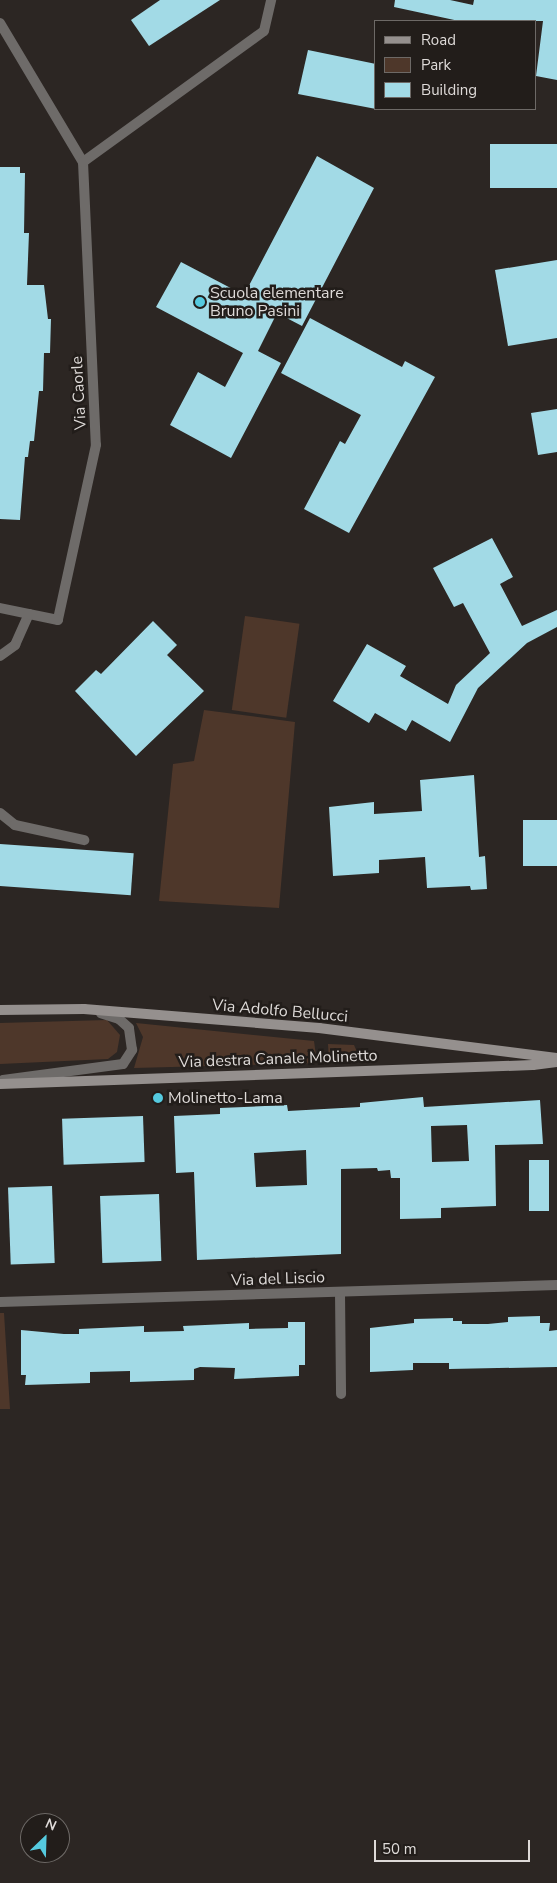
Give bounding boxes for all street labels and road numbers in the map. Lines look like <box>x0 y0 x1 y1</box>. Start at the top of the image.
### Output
street label: Via Caorle <box>67 355 91 431</box>
street label: Via Adolfo Bellucci <box>211 996 349 1026</box>
street label: Via destra Canale Molinetto <box>178 1046 378 1072</box>
street label: Via del Liscio <box>231 1268 325 1290</box>

